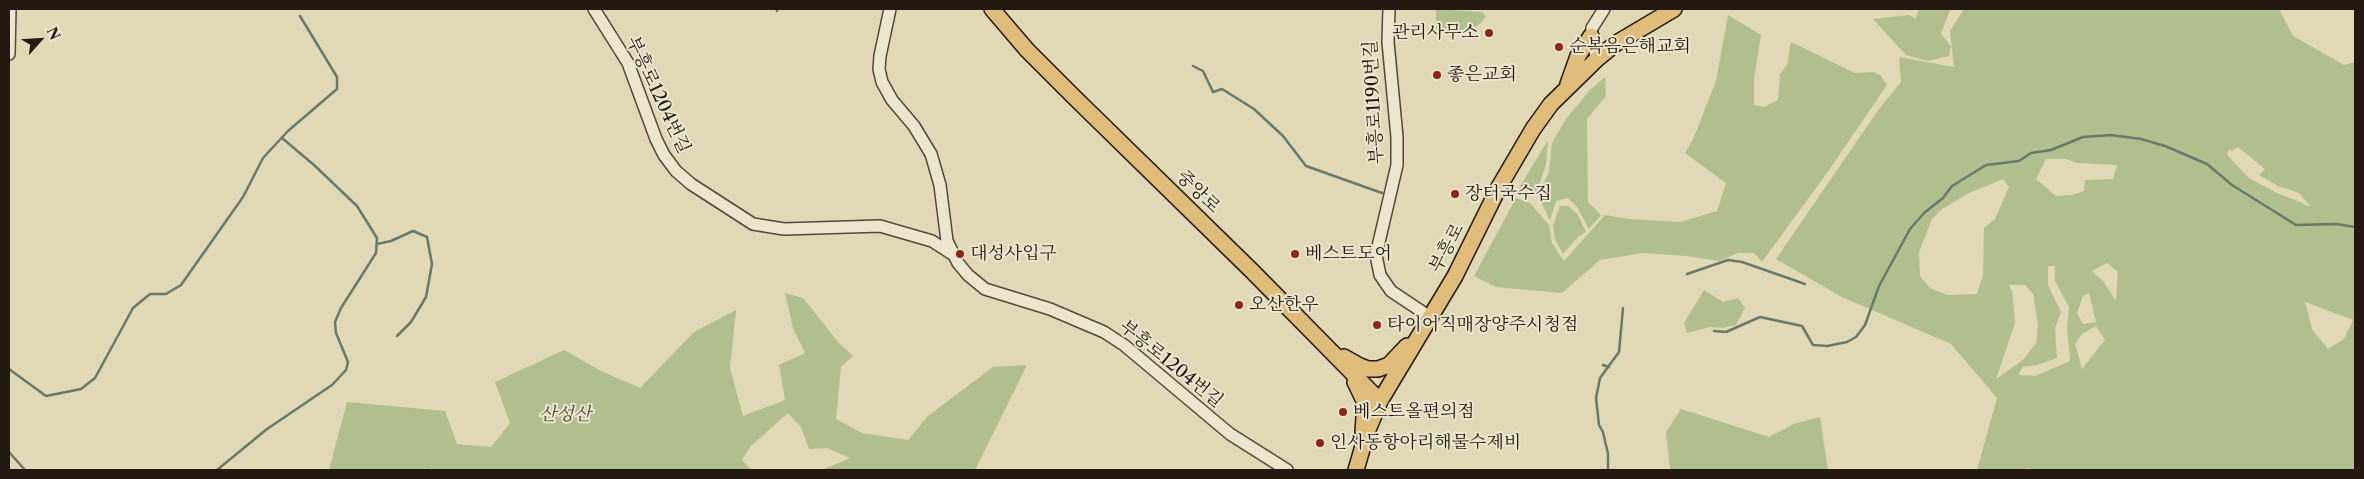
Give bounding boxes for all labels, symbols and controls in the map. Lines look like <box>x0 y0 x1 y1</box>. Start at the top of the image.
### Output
north arrow <box>15 15 65 65</box>
place label: 관리사무소 <box>1392 22 1479 44</box>
text: N <box>43 24 64 43</box>
marker: 관리사무소 <box>1483 27 1495 39</box>
street label: 부흥로1204번길 <box>621 33 695 157</box>
place label: 순복음은해교회 <box>1569 36 1691 58</box>
street label: 부흥로1190번길 <box>1360 40 1388 164</box>
marker: 순복음은해교회 <box>1553 41 1565 53</box>
place label: 좋은교회 <box>1447 64 1517 86</box>
marker: 좋은교회 <box>1431 69 1443 81</box>
street label: 중앙로 <box>1172 166 1224 218</box>
place label: 장터국수집 <box>1465 183 1552 205</box>
marker: 장터국수집 <box>1449 188 1461 200</box>
street label: 부흥로 <box>1425 220 1469 276</box>
place label: 대성사입구 <box>970 243 1057 265</box>
place label: 베스트도어 <box>1305 243 1392 265</box>
marker: 대성사입구 <box>954 248 966 260</box>
marker: 베스트도어 <box>1289 248 1301 260</box>
place label: 오산한우 <box>1249 294 1319 316</box>
marker: 오산한우 <box>1233 299 1245 311</box>
place label: 타이어직매장양주시청점 <box>1387 314 1578 336</box>
street label: 부흥로1204번길 <box>1115 316 1227 412</box>
marker: 타이어직매장양주시청점 <box>1371 319 1383 331</box>
place label: 베스트올편의점 <box>1353 401 1475 423</box>
park label: 산성산 <box>539 404 591 426</box>
marker: 베스트올편의점 <box>1337 406 1349 418</box>
place label: 인사동항아리해물수제비 <box>1330 432 1521 454</box>
marker: 인사동항아리해물수제비 <box>1314 437 1326 449</box>

